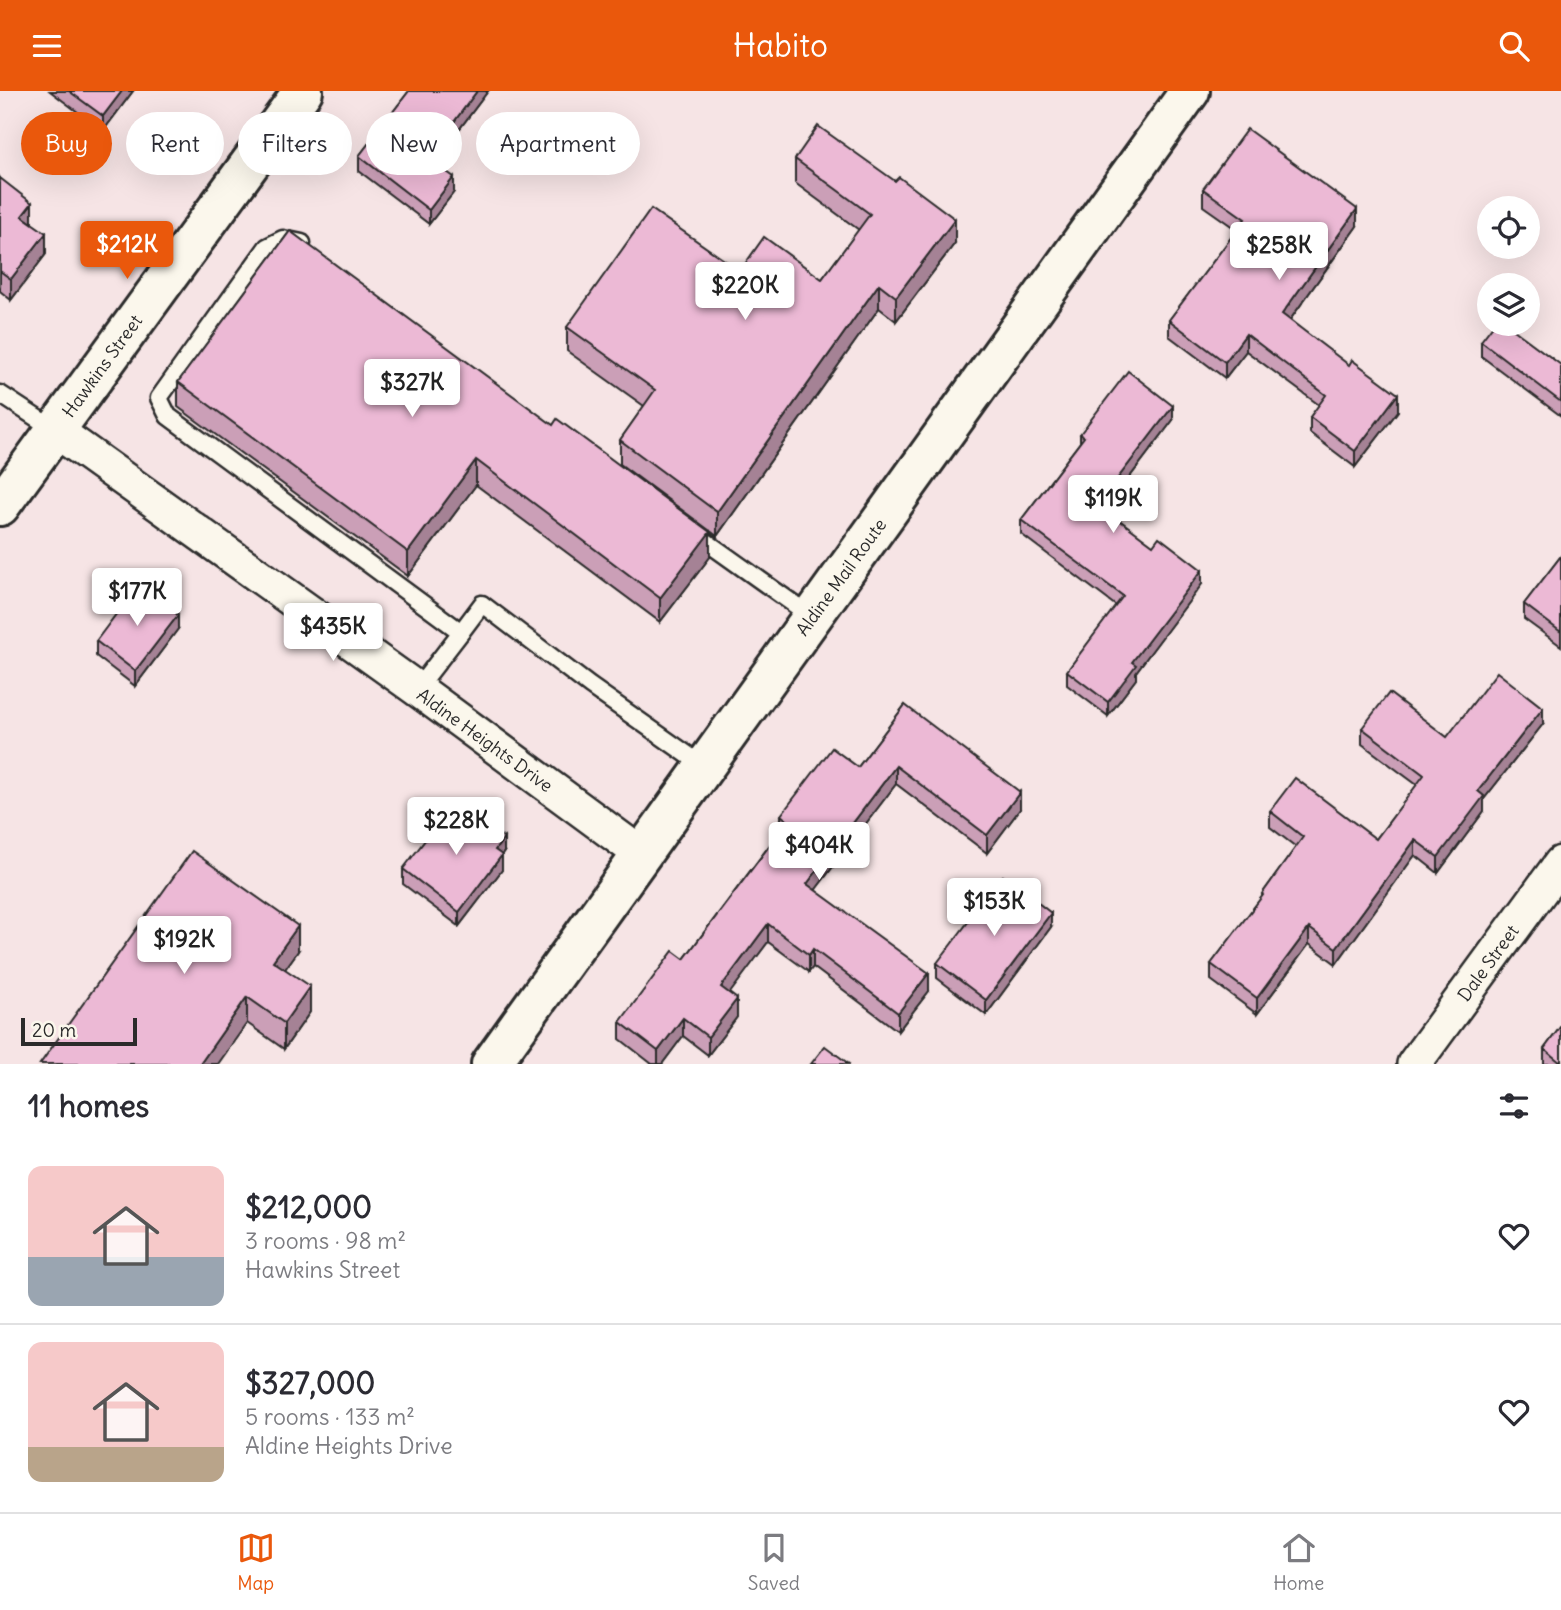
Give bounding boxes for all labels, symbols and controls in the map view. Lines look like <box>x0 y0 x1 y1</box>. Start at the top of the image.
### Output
text: Habito <box>733 25 828 66</box>
icon: menu <box>28 27 66 65</box>
icon: search <box>1495 27 1533 65</box>
chip: Buy <box>21 112 112 175</box>
chip: Rent <box>126 112 224 175</box>
chip: Filters <box>238 112 352 175</box>
chip: New <box>366 112 462 175</box>
chip: Apartment <box>476 112 640 175</box>
map controls <box>1477 196 1540 336</box>
button: locate <box>1477 196 1540 259</box>
pin: $212K <box>78 221 176 281</box>
pin: $258K <box>1230 223 1328 282</box>
text: $212K <box>96 229 158 258</box>
text: $258K <box>1246 230 1312 259</box>
pin: $220K <box>696 263 794 322</box>
text: $220K <box>711 270 779 299</box>
button: layers <box>1477 273 1540 336</box>
street label: Hawkins Street <box>57 310 147 422</box>
pin: $327K <box>363 359 461 419</box>
text: $327K <box>380 367 444 396</box>
pin: $119K <box>1064 475 1162 535</box>
text: $119K <box>1084 483 1142 512</box>
street label: Aldine Mail Route <box>791 514 891 640</box>
pin: $177K <box>88 568 186 628</box>
text: $177K <box>108 576 166 605</box>
pin: $435K <box>284 603 382 663</box>
text: $435K <box>300 611 366 640</box>
street label: Aldine Heights Drive <box>412 683 558 797</box>
pin: $228K <box>407 797 505 857</box>
text: $228K <box>423 805 489 834</box>
pin: $404K <box>770 823 868 882</box>
text: $404K <box>785 830 853 859</box>
pin: $153K <box>945 879 1043 938</box>
text: $153K <box>963 886 1025 915</box>
pin: $192K <box>135 917 233 976</box>
street label: Dale Street <box>1453 920 1523 1006</box>
text: $192K <box>153 924 215 953</box>
scale bar <box>21 1015 136 1047</box>
text: 20 m <box>32 1018 76 1042</box>
text: 11 homes <box>28 1087 149 1125</box>
icon: filters <box>1495 1087 1533 1125</box>
text: $212,000 <box>245 1188 372 1226</box>
icon: home <box>84 1194 168 1278</box>
icon: heart <box>1495 1217 1533 1255</box>
text: 3 rooms · 98 m² <box>245 1226 406 1255</box>
text: Hawkins Street <box>245 1255 400 1284</box>
text: $327,000 <box>245 1364 375 1402</box>
icon: home <box>84 1370 168 1454</box>
icon: heart <box>1495 1393 1533 1431</box>
text: 5 rooms · 133 m² <box>245 1402 415 1431</box>
text: Aldine Heights Drive <box>245 1431 453 1460</box>
tab: Map <box>237 1529 275 1595</box>
tab: Saved <box>748 1529 800 1595</box>
tab: Home <box>1273 1529 1324 1595</box>

